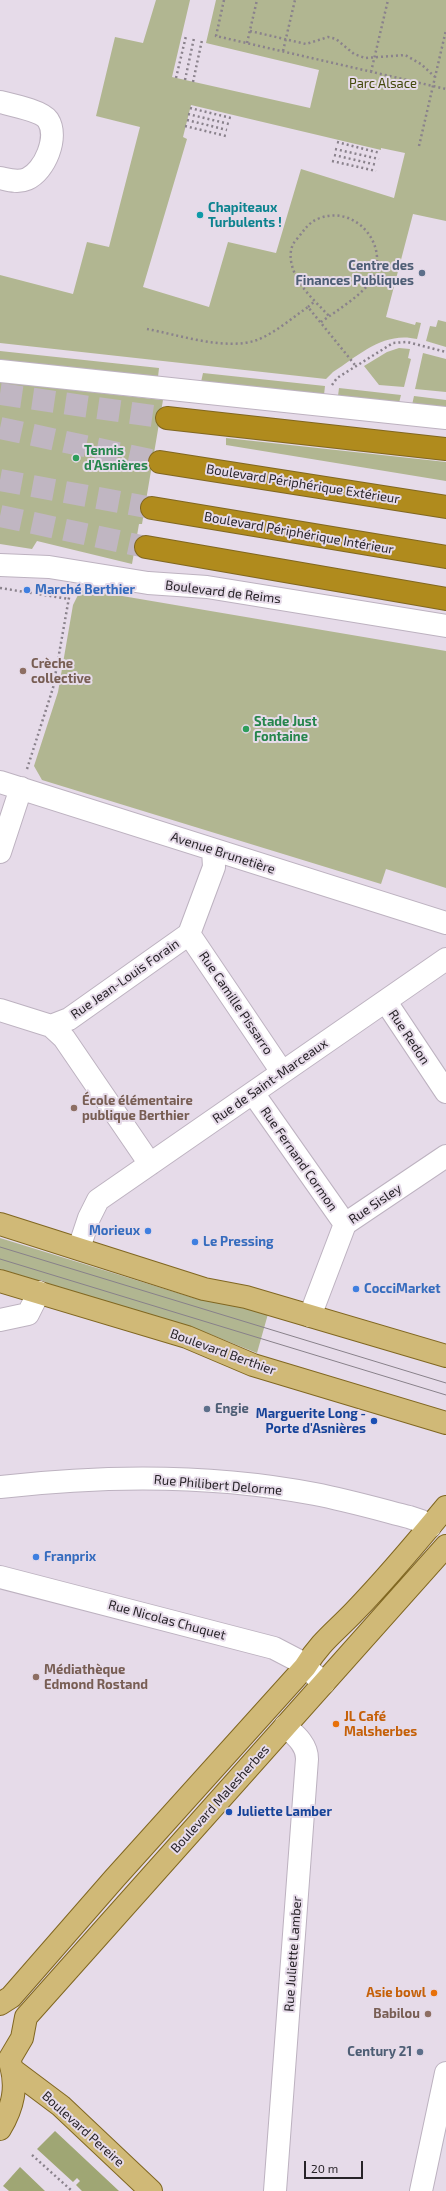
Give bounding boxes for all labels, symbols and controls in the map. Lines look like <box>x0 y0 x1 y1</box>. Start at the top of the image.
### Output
park label: Parc Alsace <box>349 76 417 92</box>
place label: Chapiteaux Turbulents ! <box>208 200 282 231</box>
marker: Chapiteaux Turbulents ! <box>195 210 205 220</box>
place label: Centre des Finances Publiques <box>296 258 414 289</box>
marker: Centre des Finances Publiques <box>417 268 427 278</box>
place label: Tennis d'Asnières <box>84 443 148 474</box>
marker: Tennis d'Asnières <box>71 453 81 463</box>
street label: Boulevard Périphérique Extérieur <box>205 461 401 507</box>
street label: Boulevard Périphérique Intérieur <box>203 509 395 557</box>
street label: Boulevard de Reims <box>164 577 282 607</box>
place label: Marché Berthier <box>35 582 135 598</box>
marker: Marché Berthier <box>22 585 32 595</box>
place label: Crèche collective <box>31 656 91 687</box>
marker: Crèche collective <box>18 666 28 676</box>
place label: Stade Just Fontaine <box>254 714 317 745</box>
marker: Stade Just Fontaine <box>241 724 251 734</box>
street label: Avenue Brunetière <box>169 829 277 877</box>
street label: Rue Jean-Louis Forain <box>68 936 182 1022</box>
street label: Rue Camille Pissarro <box>196 948 276 1058</box>
street label: Rue Redon <box>385 1007 433 1067</box>
street label: Rue de Saint-Marceaux <box>209 1035 331 1127</box>
place label: École élémentaire publique Berthier <box>82 1093 193 1124</box>
marker: École élémentaire publique Berthier <box>69 1103 79 1113</box>
street label: Rue Fernand Cormon <box>257 1104 341 1214</box>
street label: Rue Sisley <box>346 1181 404 1227</box>
place label: Morieux <box>89 1223 140 1239</box>
marker: Morieux <box>143 1226 153 1236</box>
place label: Le Pressing <box>203 1234 274 1250</box>
marker: Le Pressing <box>190 1237 200 1247</box>
place label: CocciMarket <box>364 1281 441 1297</box>
marker: CocciMarket <box>351 1284 361 1294</box>
street label: Boulevard Berthier <box>168 1326 278 1378</box>
place label: Engie <box>215 1401 249 1417</box>
marker: Engie <box>202 1404 212 1414</box>
place label: Marguerite Long - Porte d'Asnières <box>256 1406 366 1437</box>
marker: Marguerite Long - Porte d'Asnières <box>369 1416 379 1426</box>
street label: Rue Philibert Delorme <box>153 1472 283 1498</box>
place label: Franprix <box>44 1549 96 1565</box>
marker: Franprix <box>31 1552 41 1562</box>
street label: Rue Nicolas Chuquet <box>107 1597 227 1643</box>
place label: Médiathèque Edmond Rostand <box>44 1662 148 1693</box>
marker: Médiathèque Edmond Rostand <box>31 1672 41 1682</box>
place label: JL Café Malsherbes <box>344 1709 417 1740</box>
marker: JL Café Malsherbes <box>331 1719 341 1729</box>
street label: Boulevard Malesherbes <box>167 1742 273 1856</box>
place label: Juliette Lamber <box>237 1804 332 1820</box>
marker: Juliette Lamber <box>224 1807 234 1817</box>
street label: Rue Juliette Lamber <box>281 1896 305 2012</box>
place label: Asie bowl <box>366 1985 426 2001</box>
marker: Asie bowl <box>429 1988 439 1998</box>
place label: Babilou <box>373 2006 420 2022</box>
marker: Babilou <box>423 2009 433 2019</box>
place label: Century 21 <box>347 2044 412 2060</box>
marker: Century 21 <box>415 2047 425 2057</box>
street label: Boulevard Pereire <box>39 2088 127 2170</box>
scale bar <box>306 2153 365 2179</box>
text: 20 m <box>311 2161 338 2175</box>

